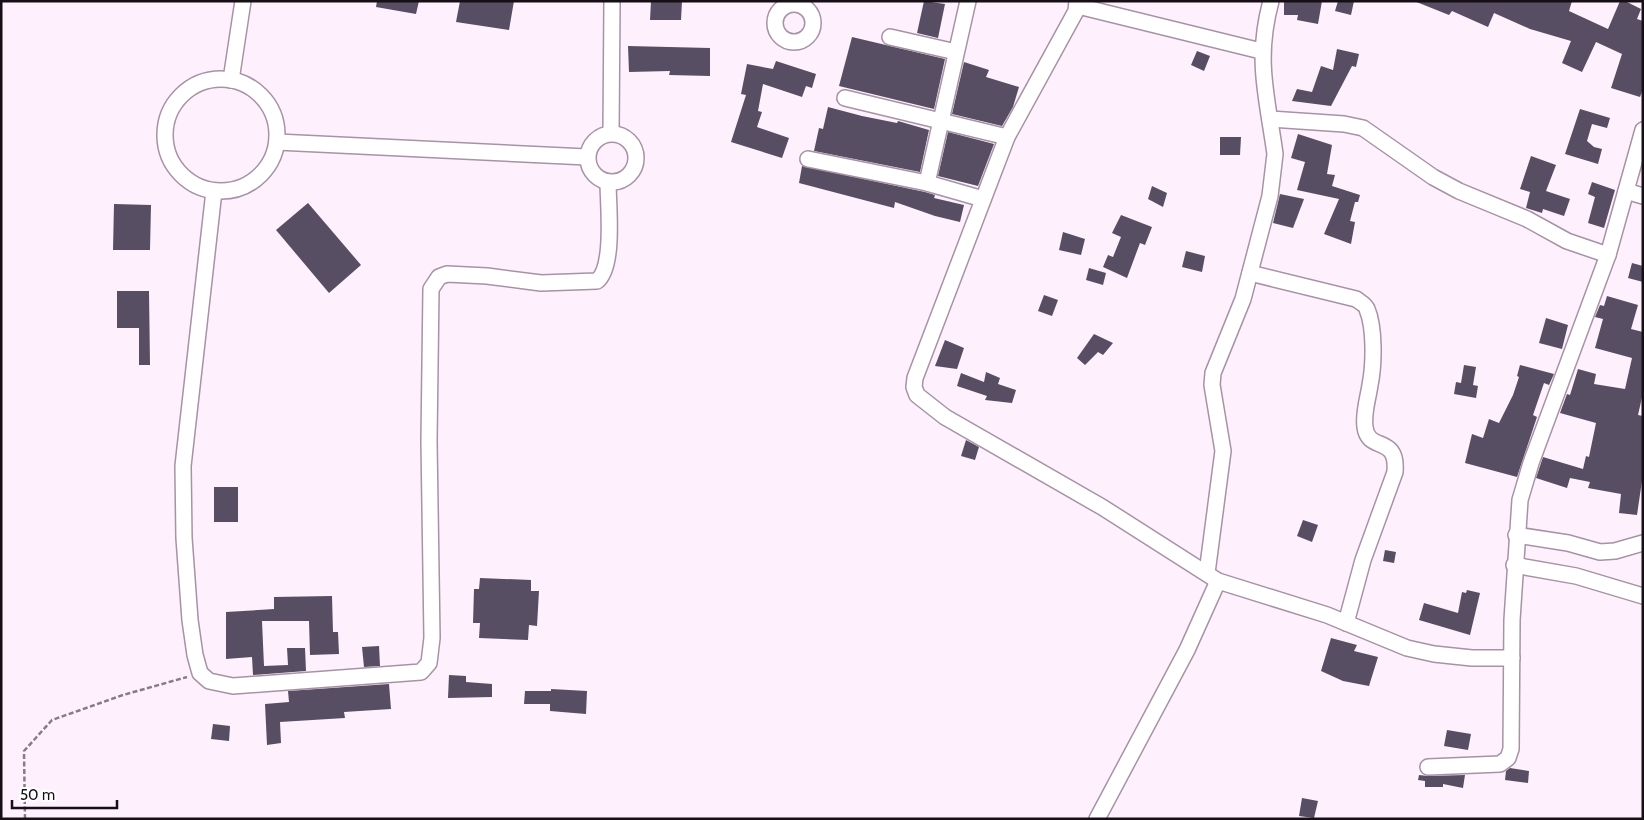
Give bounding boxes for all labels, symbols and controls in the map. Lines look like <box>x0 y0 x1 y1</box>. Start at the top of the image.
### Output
scale bar <box>12 778 118 810</box>
text: 50 m <box>20 786 55 804</box>

